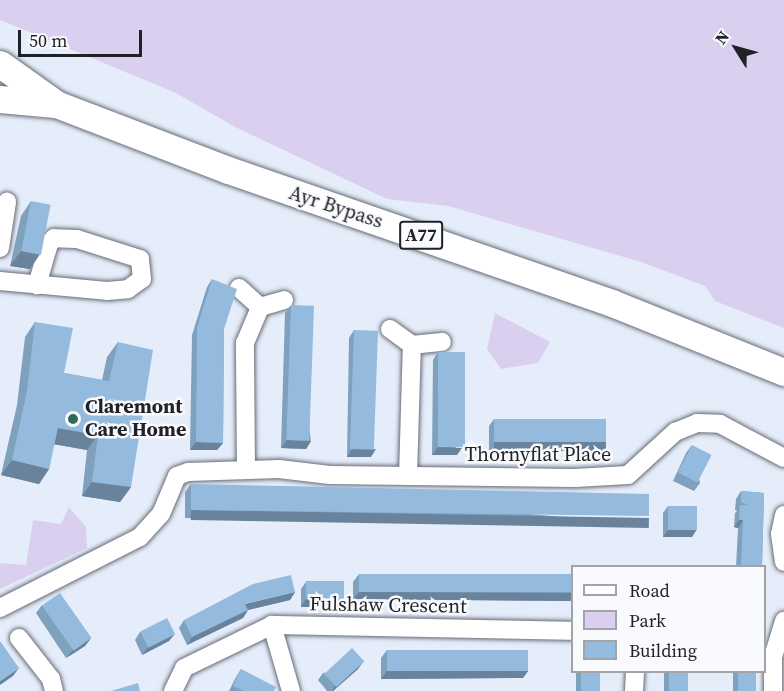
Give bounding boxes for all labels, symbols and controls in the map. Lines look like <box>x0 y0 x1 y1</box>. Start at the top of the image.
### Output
scale bar <box>21 18 146 56</box>
north arrow <box>706 18 766 78</box>
text: N <box>709 26 734 48</box>
text: 50 m <box>29 28 67 53</box>
street label: Ayr Bypass <box>286 181 386 233</box>
road number: A77 <box>398 220 444 250</box>
place label: Claremont Care Home <box>85 395 186 442</box>
marker: Claremont Care Home <box>66 412 80 426</box>
street label: Thornyflat Place <box>465 442 611 466</box>
legend <box>571 565 766 673</box>
text: Road <box>629 578 670 603</box>
street label: Fulshaw Crescent <box>309 592 467 618</box>
text: Park <box>629 608 666 633</box>
text: Building <box>629 638 697 663</box>

